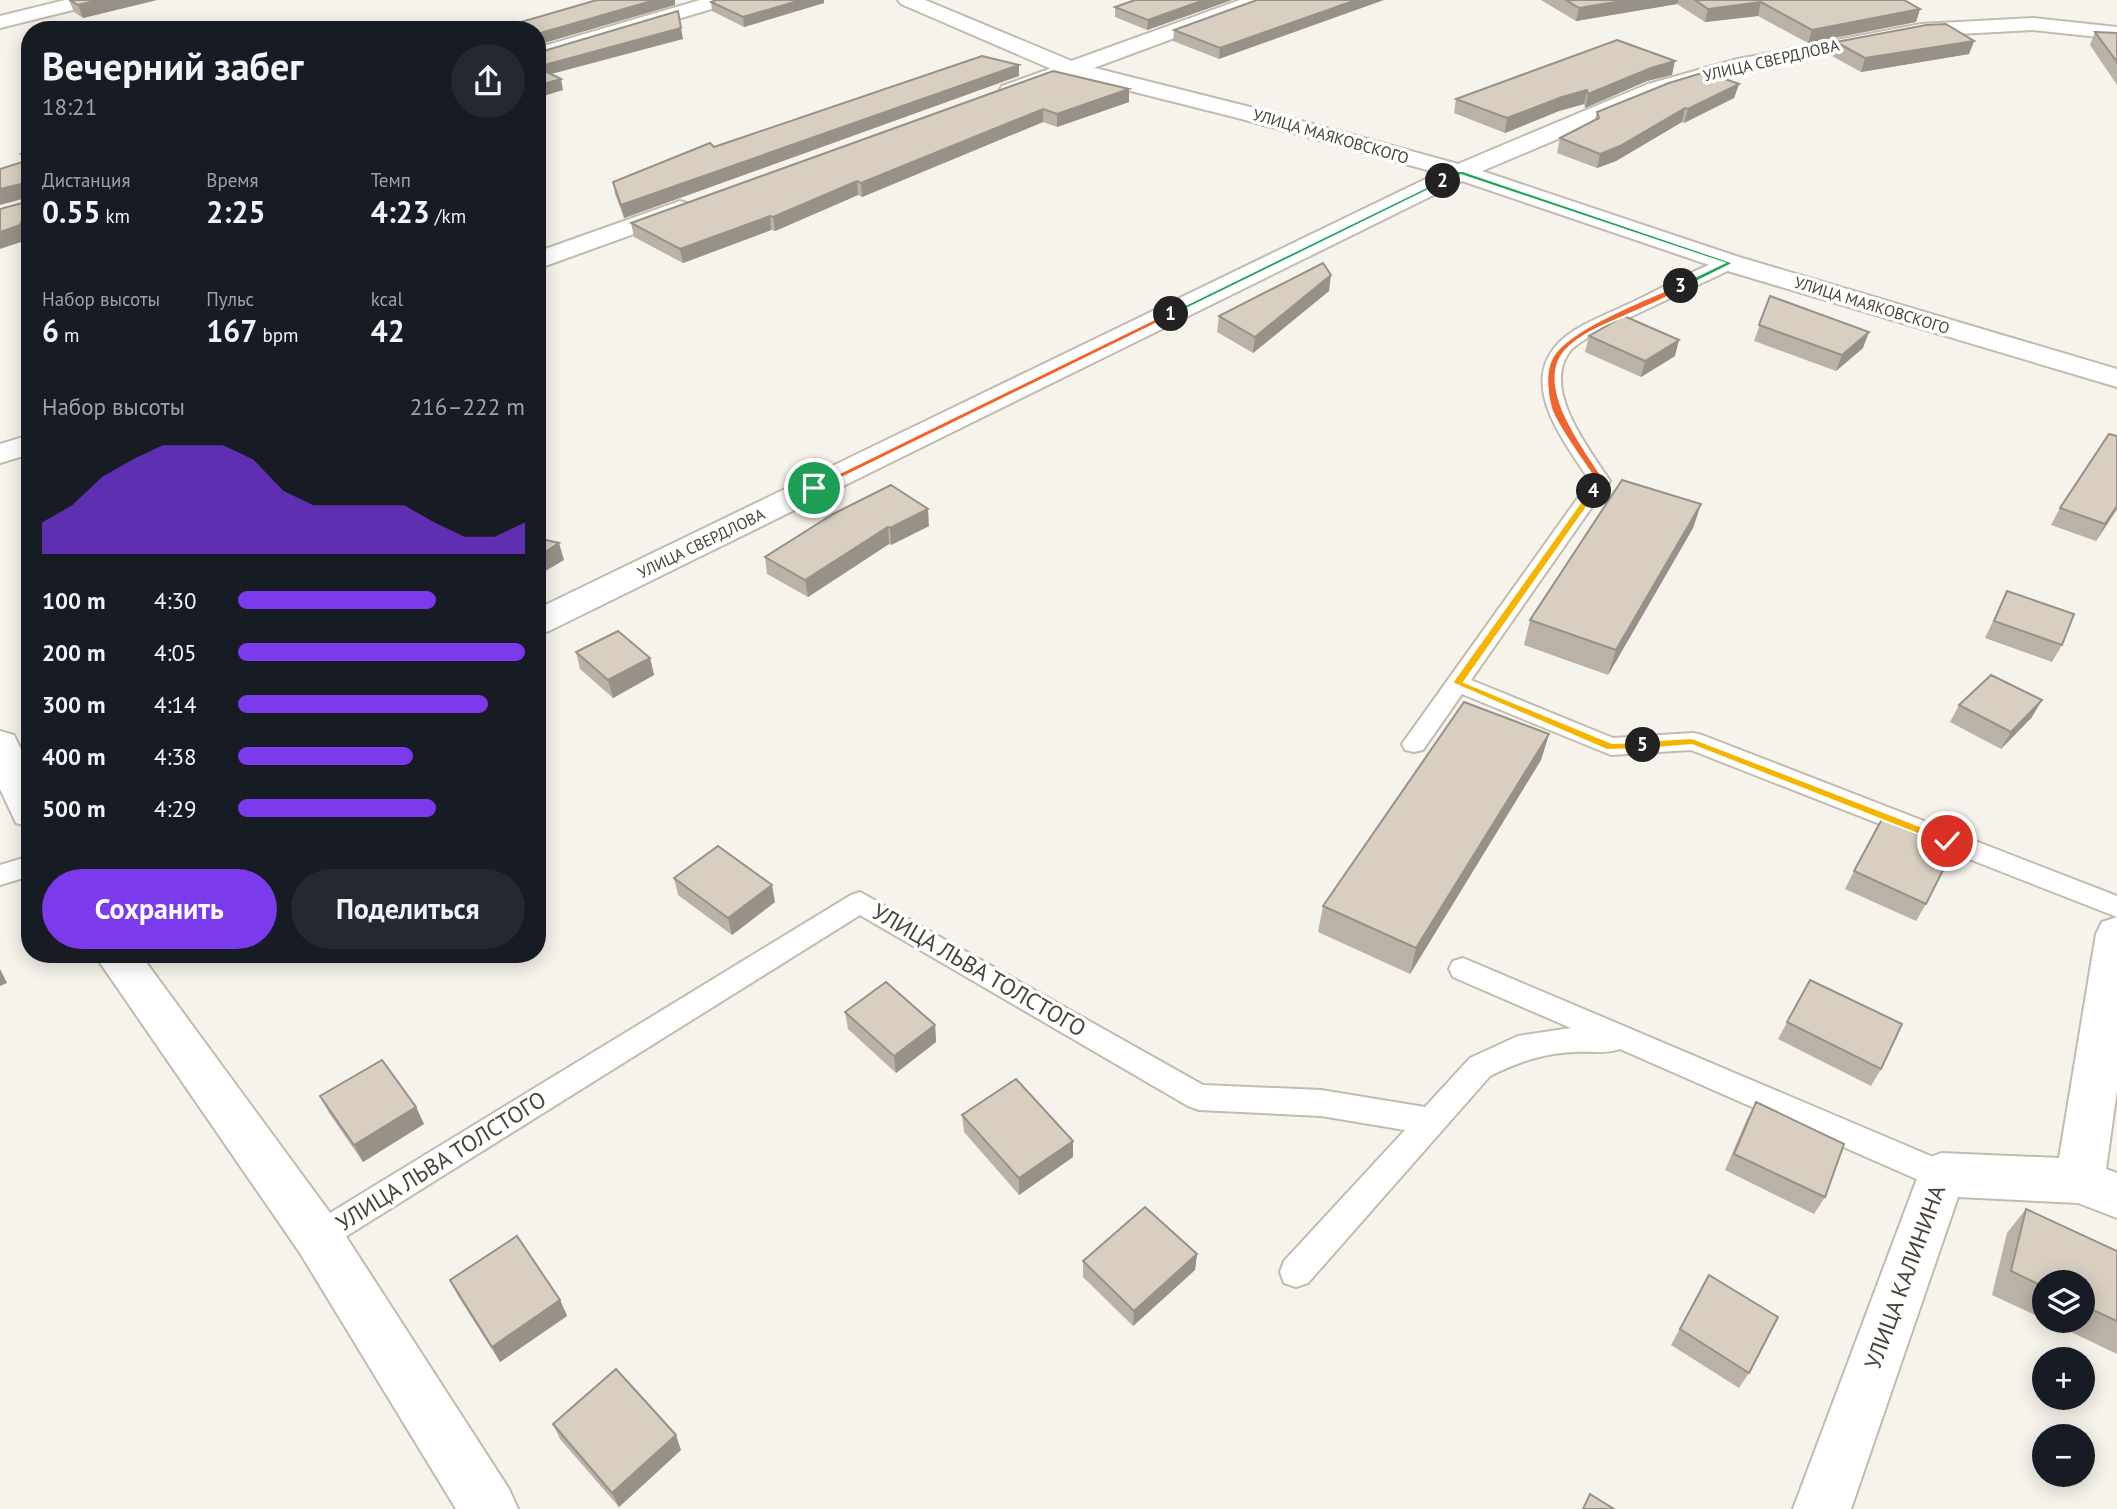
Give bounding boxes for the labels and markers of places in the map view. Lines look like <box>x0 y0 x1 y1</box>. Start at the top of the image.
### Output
pin: 2 <box>1426 164 1460 198</box>
pin: 3 <box>1664 268 1698 304</box>
pin: 1 <box>1154 296 1188 332</box>
pin <box>784 458 844 518</box>
pin: 4 <box>1576 474 1612 508</box>
pin: 5 <box>1626 728 1660 762</box>
pin <box>1917 811 1977 871</box>

